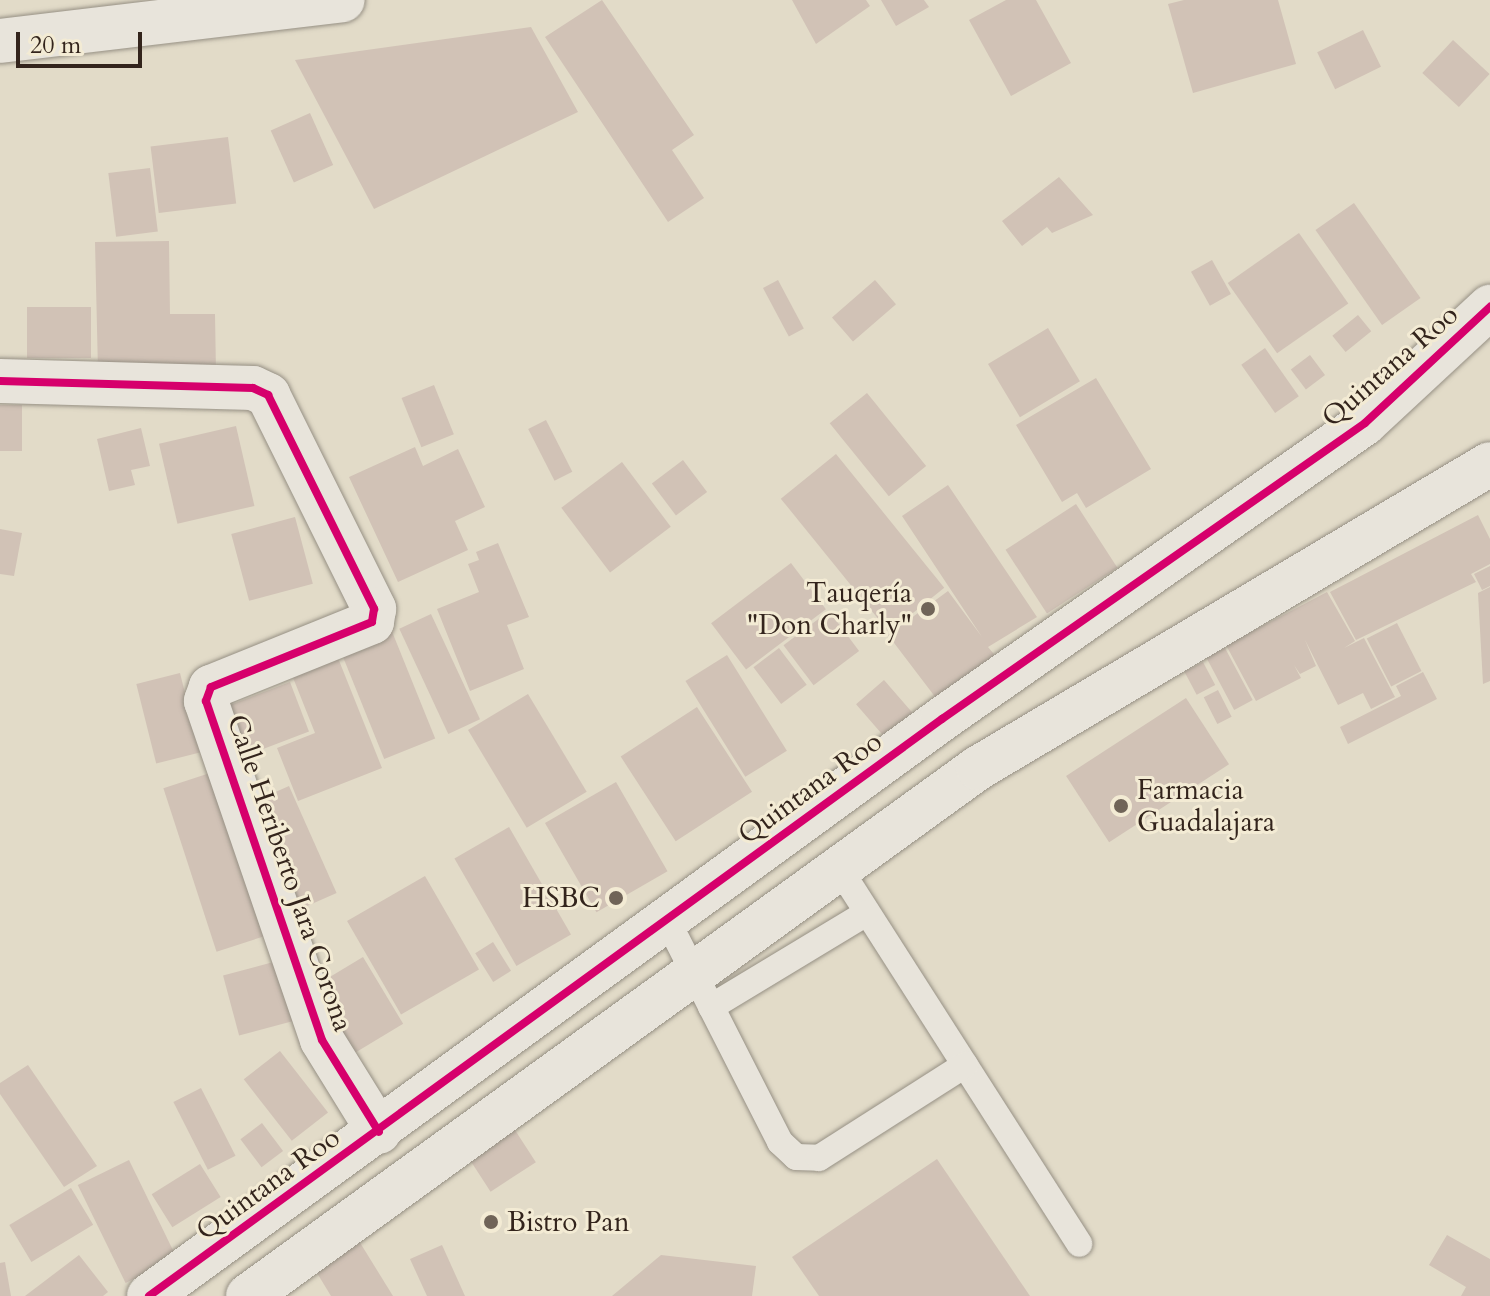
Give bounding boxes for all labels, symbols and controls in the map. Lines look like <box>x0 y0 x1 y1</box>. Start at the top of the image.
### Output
scale bar <box>20 16 146 66</box>
text: 20 m <box>30 29 81 62</box>
street label: Quintana Roo <box>1315 298 1465 434</box>
place label: Tauqería "Don Charly" <box>747 576 912 642</box>
marker: Tauqería "Don Charly" <box>919 600 937 618</box>
street label: Calle Heriberto Jara Corona <box>220 710 360 1036</box>
street label: Quintana Roo <box>732 725 888 851</box>
place label: Farmacia Guadalajara <box>1137 773 1275 839</box>
marker: Farmacia Guadalajara <box>1112 797 1130 815</box>
place label: HSBC <box>522 881 600 915</box>
marker: HSBC <box>607 889 625 907</box>
street label: Quintana Roo <box>190 1121 346 1247</box>
place label: Bistro Pan <box>507 1205 630 1239</box>
marker: Bistro Pan <box>482 1213 500 1231</box>

